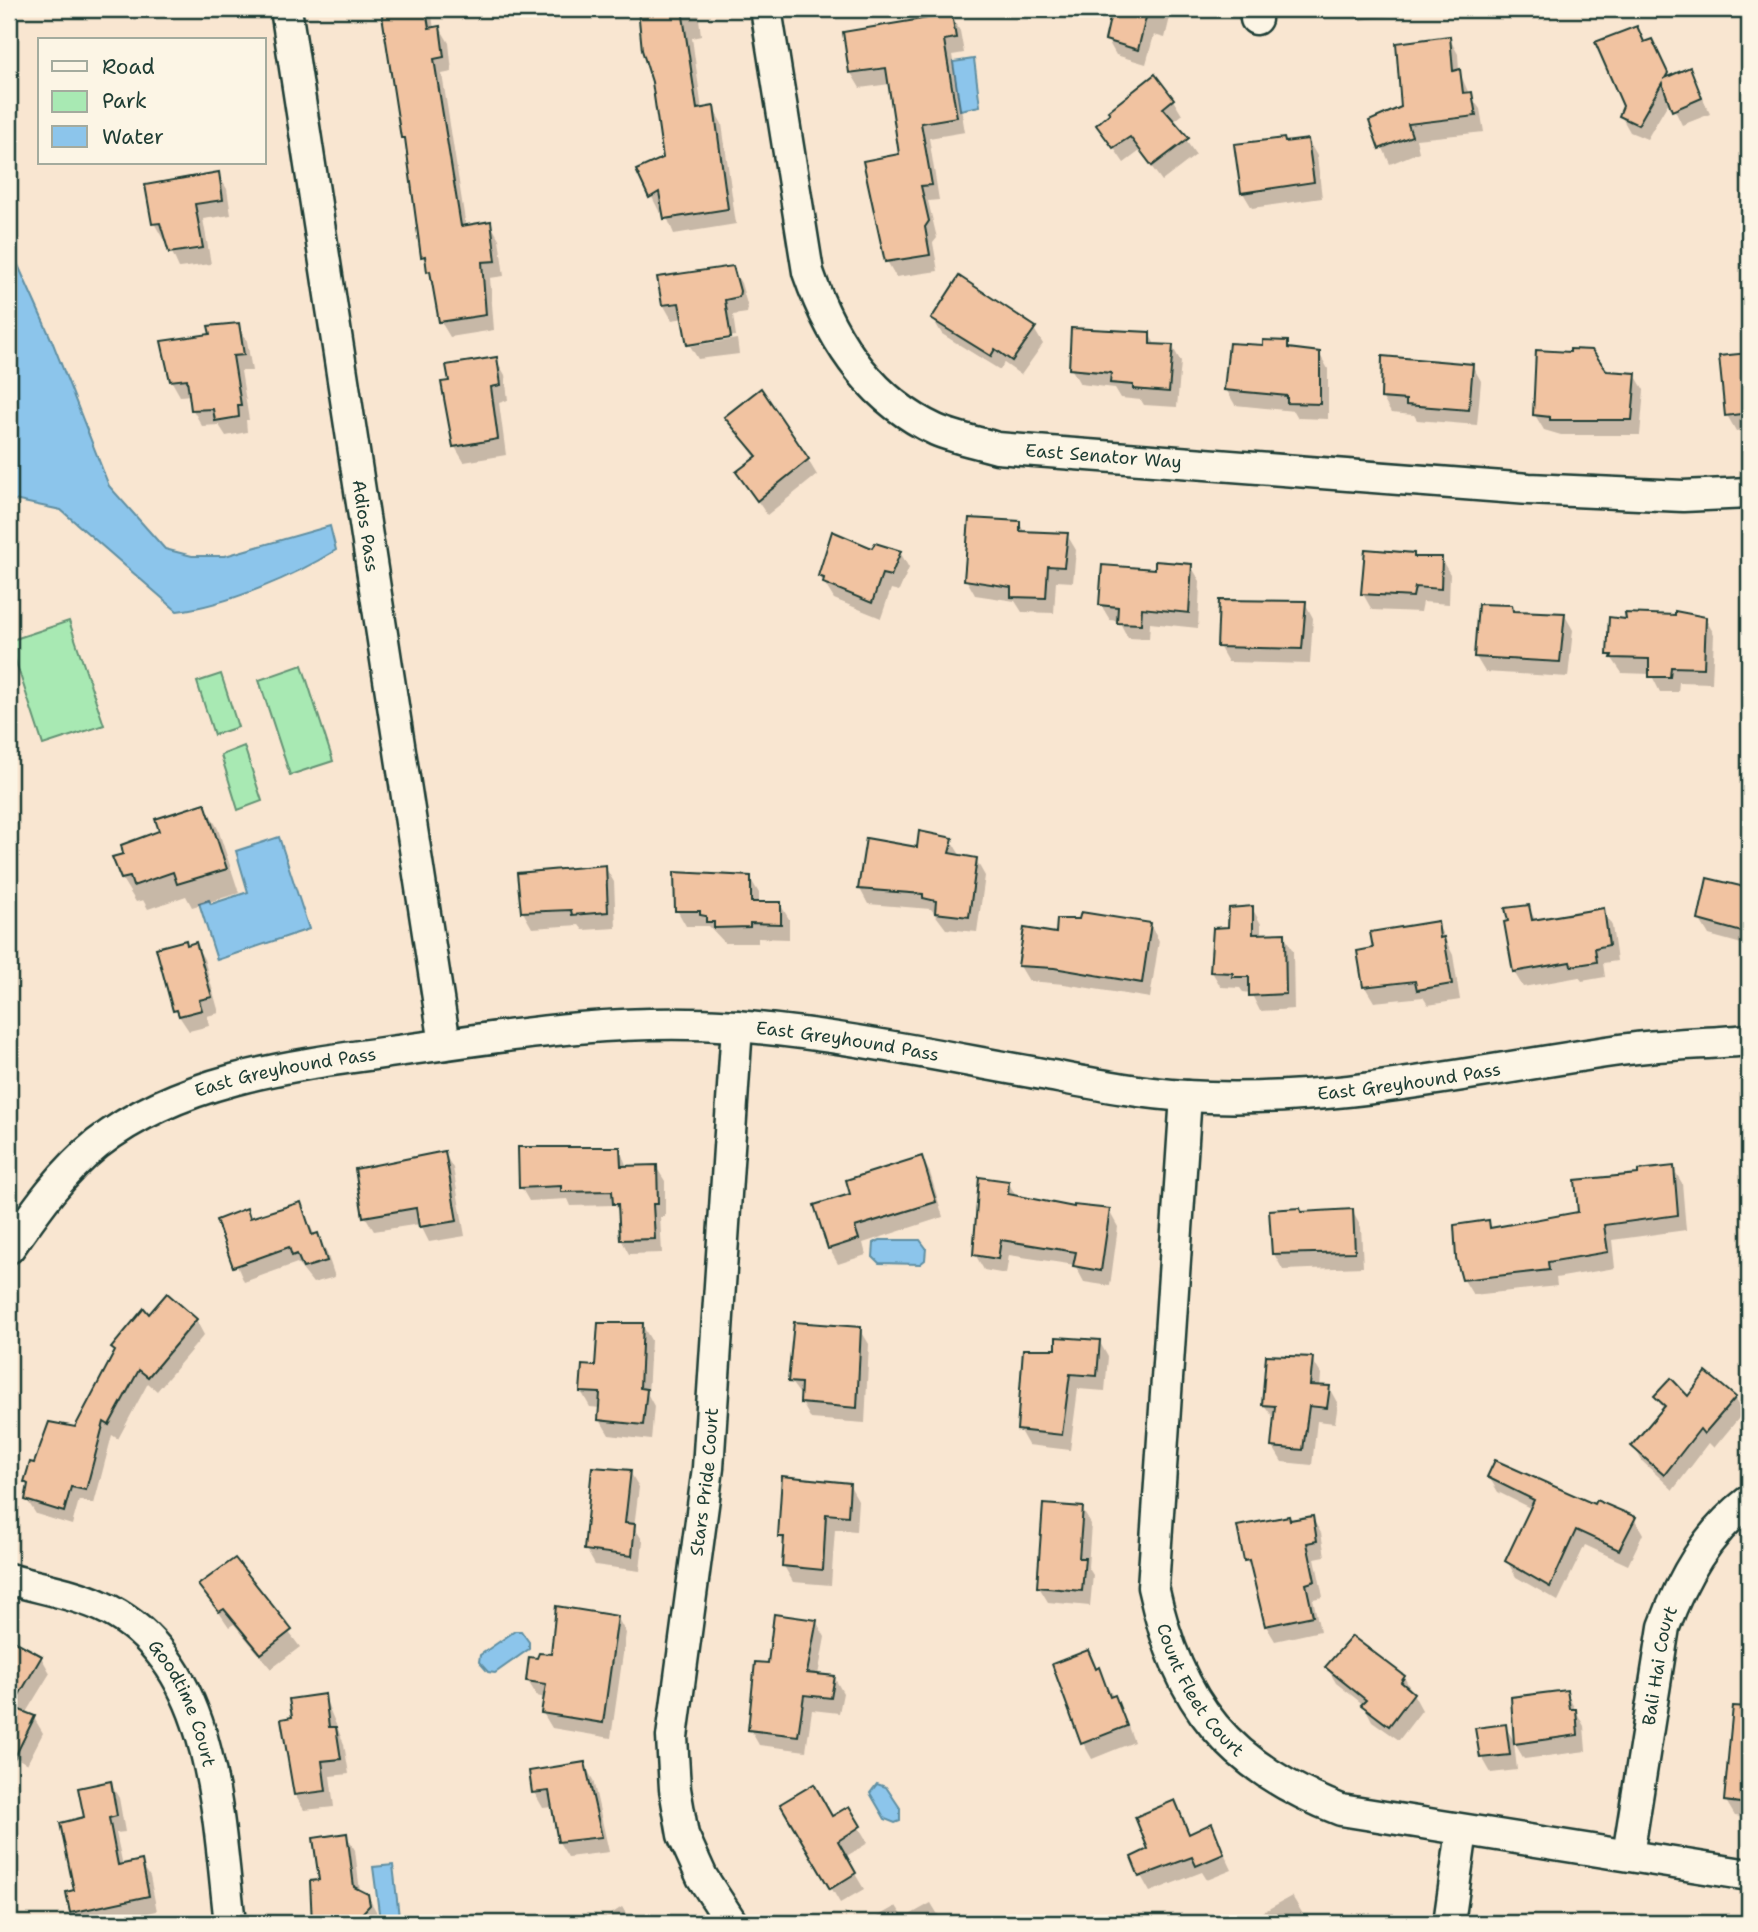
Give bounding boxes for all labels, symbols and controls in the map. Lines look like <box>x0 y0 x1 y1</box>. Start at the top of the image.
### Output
legend <box>38 38 266 164</box>
text: Road <box>102 53 155 81</box>
text: Park <box>102 87 147 115</box>
text: Water <box>102 123 164 151</box>
street label: East Senator Way <box>1024 438 1183 474</box>
street label: Adios Pass <box>346 478 384 574</box>
street label: East Greyhound Pass <box>755 1016 941 1067</box>
street label: East Greyhound Pass <box>191 1042 378 1103</box>
street label: East Greyhound Pass <box>1316 1057 1503 1106</box>
street label: Stars Pride Court <box>684 1407 724 1558</box>
street label: Bali Hai Court <box>1637 1602 1683 1727</box>
street label: Count Fleet Court <box>1151 1620 1249 1762</box>
street label: Goodtime Court <box>143 1634 221 1769</box>

